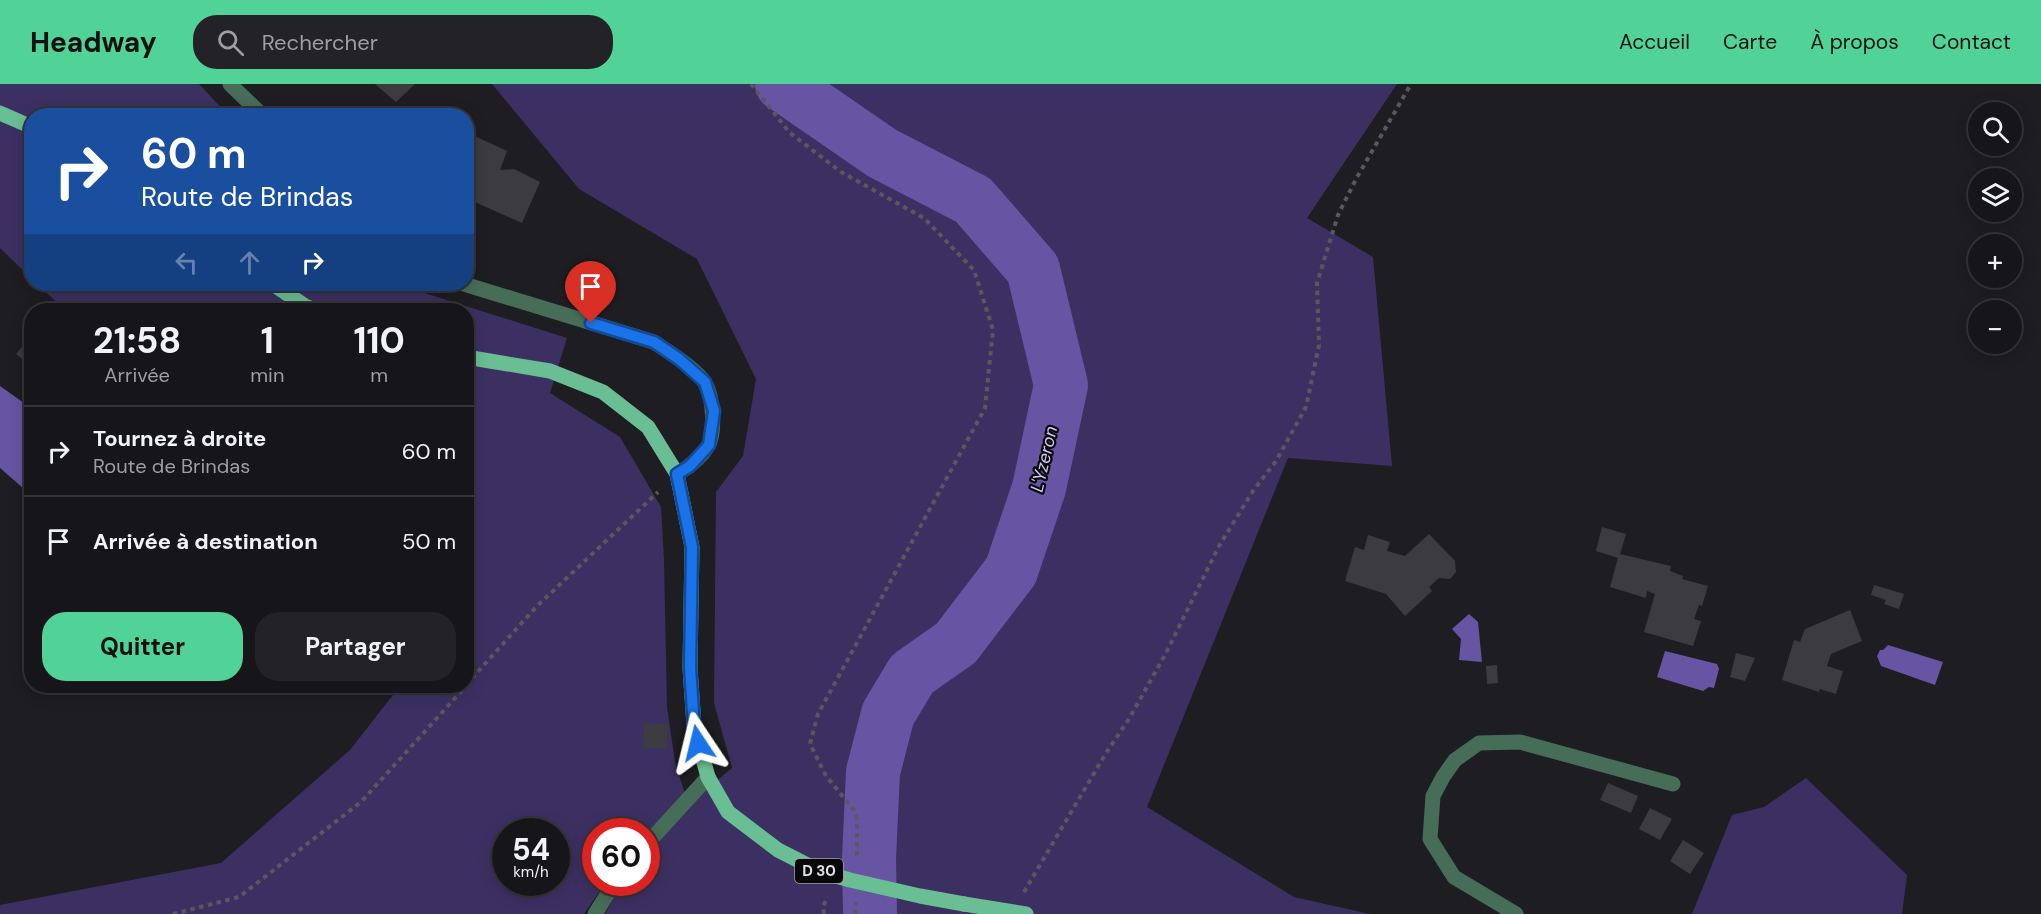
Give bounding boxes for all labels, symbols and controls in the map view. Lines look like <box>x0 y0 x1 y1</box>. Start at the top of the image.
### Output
search box <box>193 15 613 69</box>
text: Headway <box>30 24 157 61</box>
icon: search <box>214 26 247 59</box>
text: Rechercher <box>262 28 378 57</box>
text: Accueil <box>1619 28 1690 56</box>
text: Carte <box>1723 28 1777 56</box>
text: À propos <box>1810 28 1899 56</box>
text: Contact <box>1932 28 2011 56</box>
map controls <box>1968 102 2022 354</box>
button: search <box>1968 102 2022 156</box>
text: 60 m <box>141 126 247 181</box>
icon: right <box>42 132 120 210</box>
button: layers <box>1968 168 2022 222</box>
text: Route de Brindas <box>141 179 353 214</box>
button: + <box>1968 234 2022 288</box>
icon: left <box>170 246 203 279</box>
icon: ahead <box>233 246 266 279</box>
icon: right <box>296 246 329 279</box>
pin <box>565 261 616 323</box>
icon: arrive <box>574 270 607 303</box>
button: − <box>1968 300 2022 354</box>
text: 21:58 <box>93 317 181 364</box>
text: 1 <box>261 317 274 364</box>
text: 110 <box>353 317 405 364</box>
text: Arrivée <box>104 362 170 388</box>
text: min <box>250 362 284 388</box>
text: m <box>370 362 388 388</box>
text: Tournez à droite <box>93 424 266 453</box>
water label: L'Yzeron <box>1025 424 1063 494</box>
icon: right <box>42 435 75 468</box>
text: 60 m <box>402 437 456 466</box>
text: Route de Brindas <box>93 453 250 479</box>
icon: arrive <box>42 525 75 558</box>
text: Arrivée à destination <box>93 527 318 556</box>
text: 50 m <box>402 527 456 556</box>
button: Quitter <box>42 612 243 681</box>
button: Partager <box>255 612 456 681</box>
position arrow <box>666 711 730 775</box>
speed limit sign: 60 <box>582 818 660 896</box>
text: 54 <box>512 830 550 869</box>
road number: D 30 <box>795 859 843 883</box>
text: km/h <box>513 862 549 882</box>

